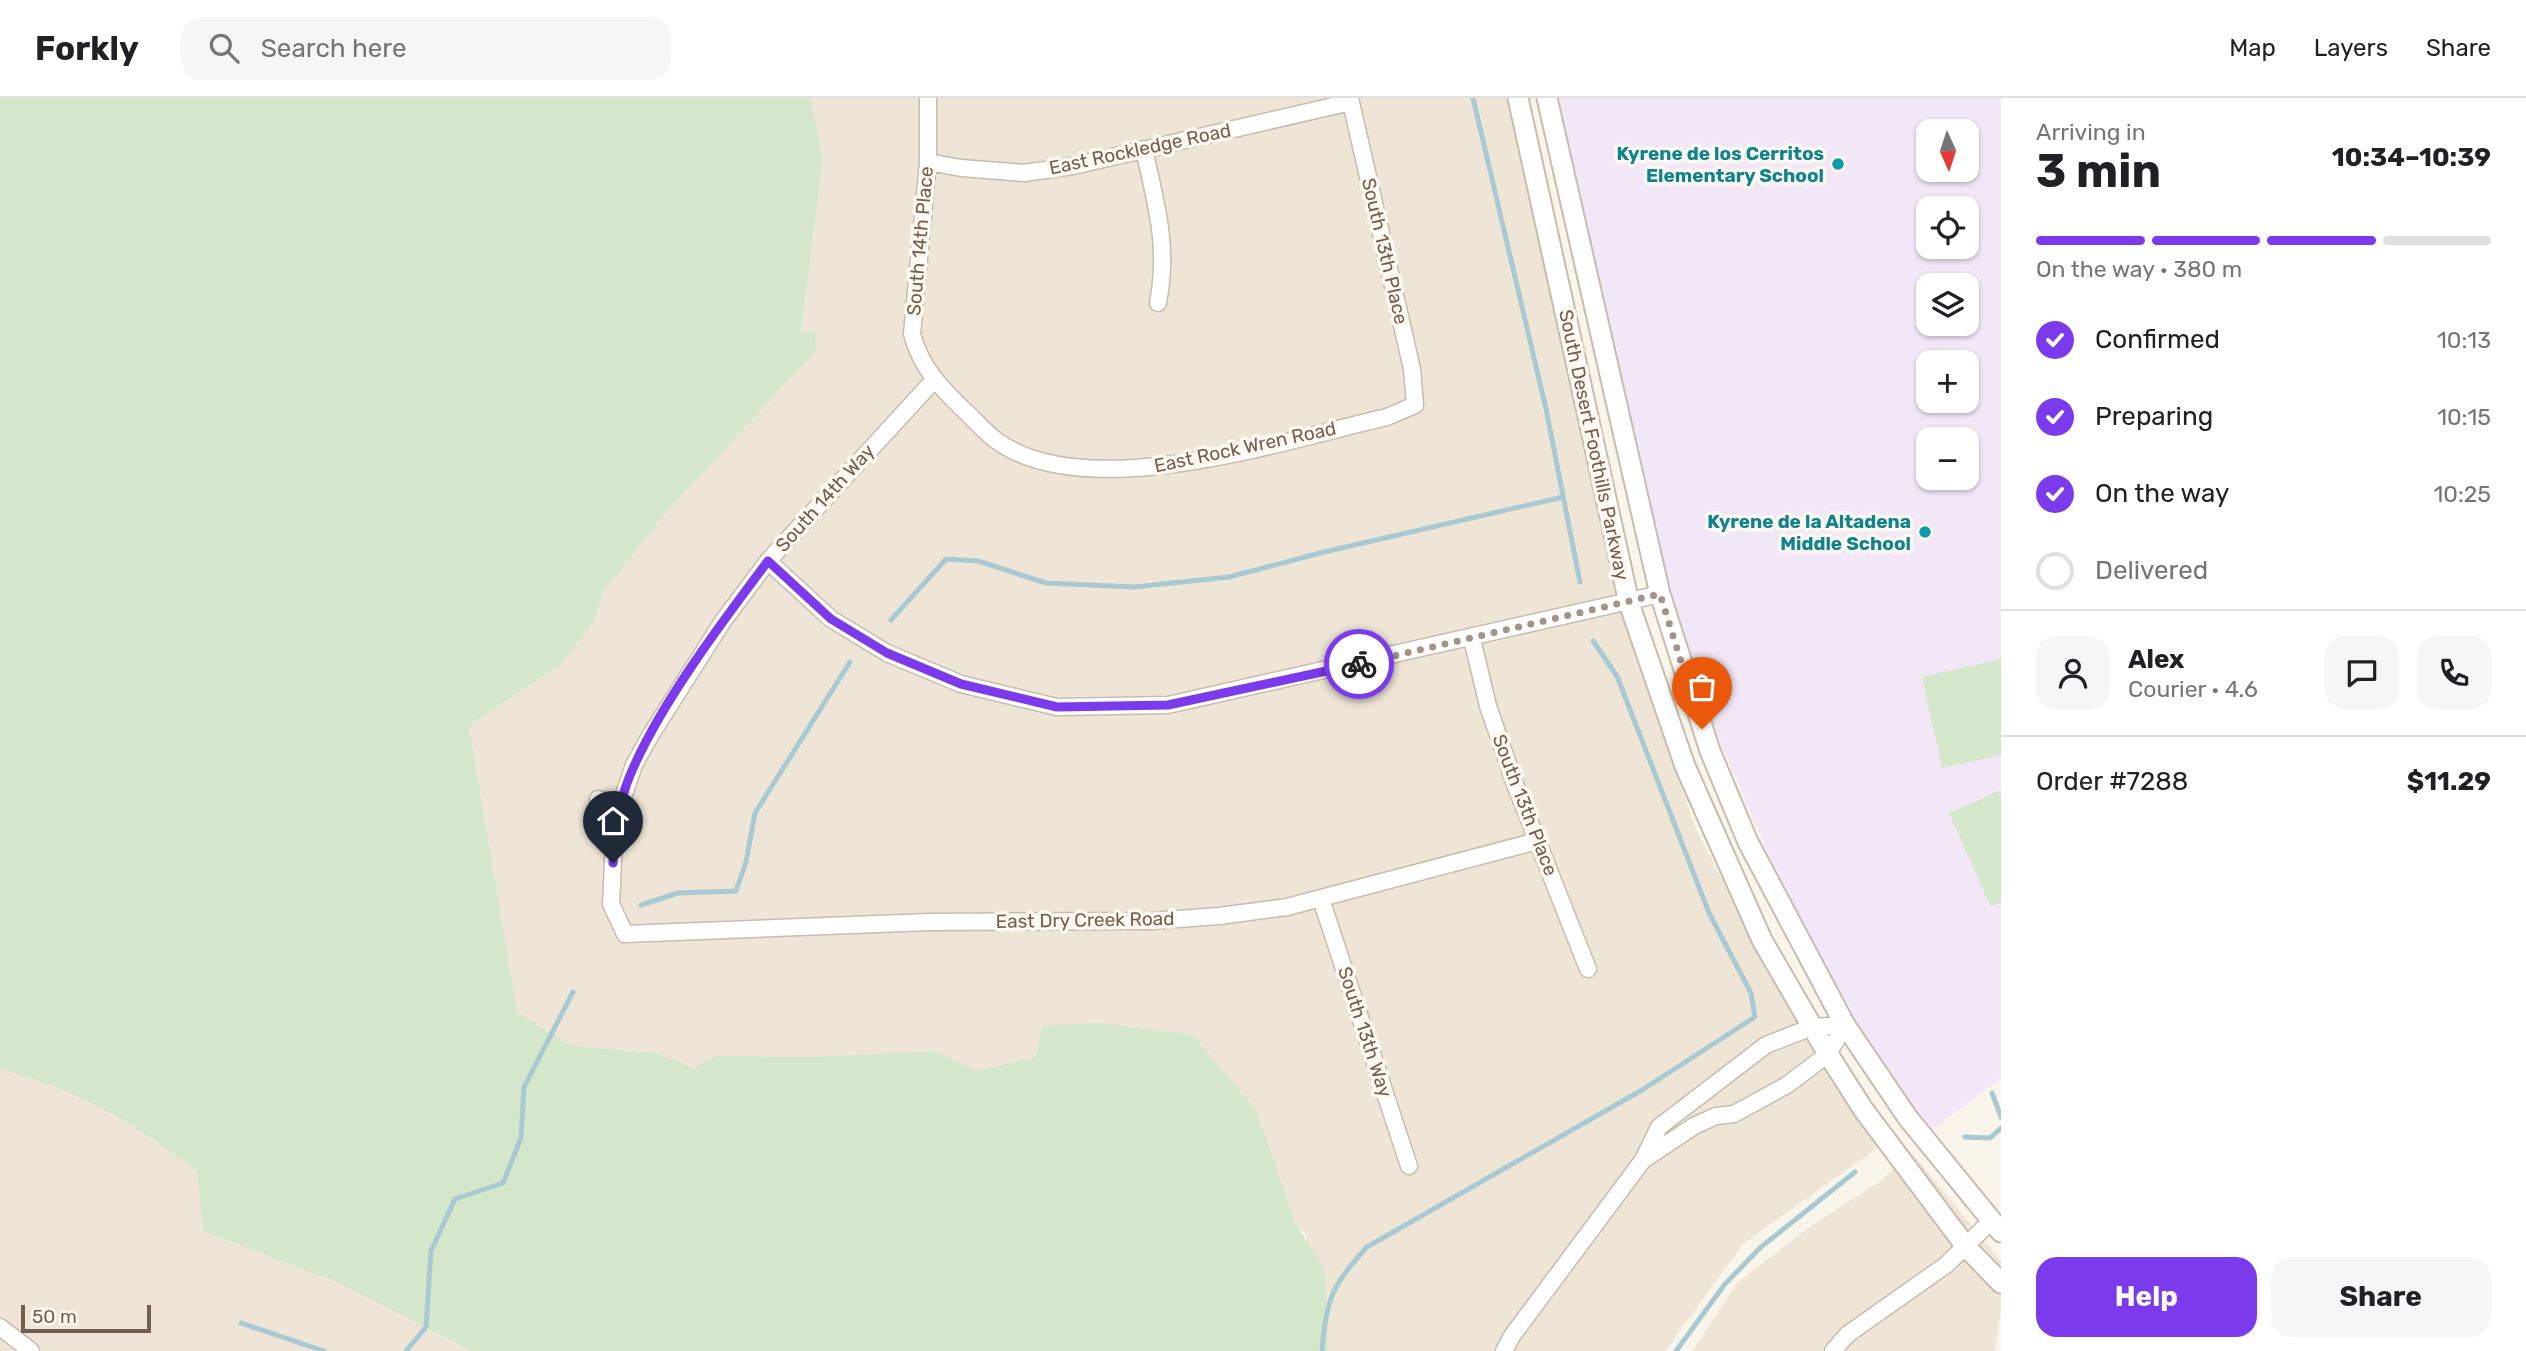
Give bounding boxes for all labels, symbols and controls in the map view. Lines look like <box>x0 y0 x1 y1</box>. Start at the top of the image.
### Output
search box <box>181 17 671 80</box>
text: Forkly <box>35 29 139 68</box>
icon: search <box>205 29 243 67</box>
text: Search here <box>261 33 407 64</box>
text: Map <box>2229 34 2276 62</box>
text: Layers <box>2314 34 2388 62</box>
text: Share <box>2426 34 2491 62</box>
street label: East Rockledge Road <box>1047 118 1233 180</box>
text: Arriving in <box>2036 118 2146 146</box>
north arrow <box>1916 119 1979 182</box>
map controls <box>1916 119 1979 490</box>
place label: Kyrene de los Cerritos Elementary School <box>1616 142 1824 187</box>
text: 10:34–10:39 <box>2332 142 2491 173</box>
text: 3 min <box>2036 144 2161 199</box>
marker: Kyrene de los Cerritos Elementary School <box>1830 156 1846 172</box>
street label: South 14th Place <box>902 165 938 317</box>
street label: South 13th Place <box>1357 176 1413 326</box>
button: locate <box>1916 196 1979 259</box>
text: On the way · 380 m <box>2036 255 2242 283</box>
button: layers <box>1916 273 1979 336</box>
street label: South Desert Foothills Parkway <box>1554 308 1634 582</box>
icon: check <box>2036 321 2074 359</box>
text: Confirmed <box>2095 324 2220 355</box>
text: 10:13 <box>2437 326 2491 354</box>
button: + <box>1916 350 1979 413</box>
icon: check <box>2036 398 2074 436</box>
text: Preparing <box>2095 401 2213 432</box>
text: 10:15 <box>2437 403 2491 431</box>
street label: East Rock Wren Road <box>1152 416 1338 478</box>
button: − <box>1916 427 1979 490</box>
street label: South 14th Way <box>771 440 879 556</box>
icon: check <box>2036 475 2074 513</box>
text: On the way <box>2095 478 2229 509</box>
text: 10:25 <box>2434 480 2491 508</box>
place label: Kyrene de la Altadena Middle School <box>1707 510 1911 555</box>
marker: Kyrene de la Altadena Middle School <box>1917 524 1933 540</box>
text: Delivered <box>2095 555 2208 586</box>
courier <box>1324 629 1394 699</box>
button: person <box>2036 636 2110 710</box>
button: chat <box>2325 636 2399 710</box>
button: phone <box>2417 636 2491 710</box>
text: Alex <box>2128 644 2184 675</box>
icon: bike <box>1340 645 1378 683</box>
pin <box>1672 657 1732 729</box>
icon: bag <box>1683 668 1721 706</box>
text: Courier · 4.6 <box>2128 675 2258 703</box>
street label: South 13th Place <box>1487 731 1563 879</box>
text: Order #7288 <box>2036 766 2188 797</box>
text: $11.29 <box>2407 766 2491 797</box>
pin <box>583 791 643 863</box>
icon: home <box>594 802 632 840</box>
street label: East Dry Creek Road <box>995 907 1175 933</box>
street label: South 13th Way <box>1333 964 1397 1100</box>
button: Help <box>2036 1257 2257 1337</box>
button: Share <box>2271 1257 2491 1337</box>
scale bar <box>21 1302 150 1334</box>
text: 50 m <box>32 1305 77 1328</box>

